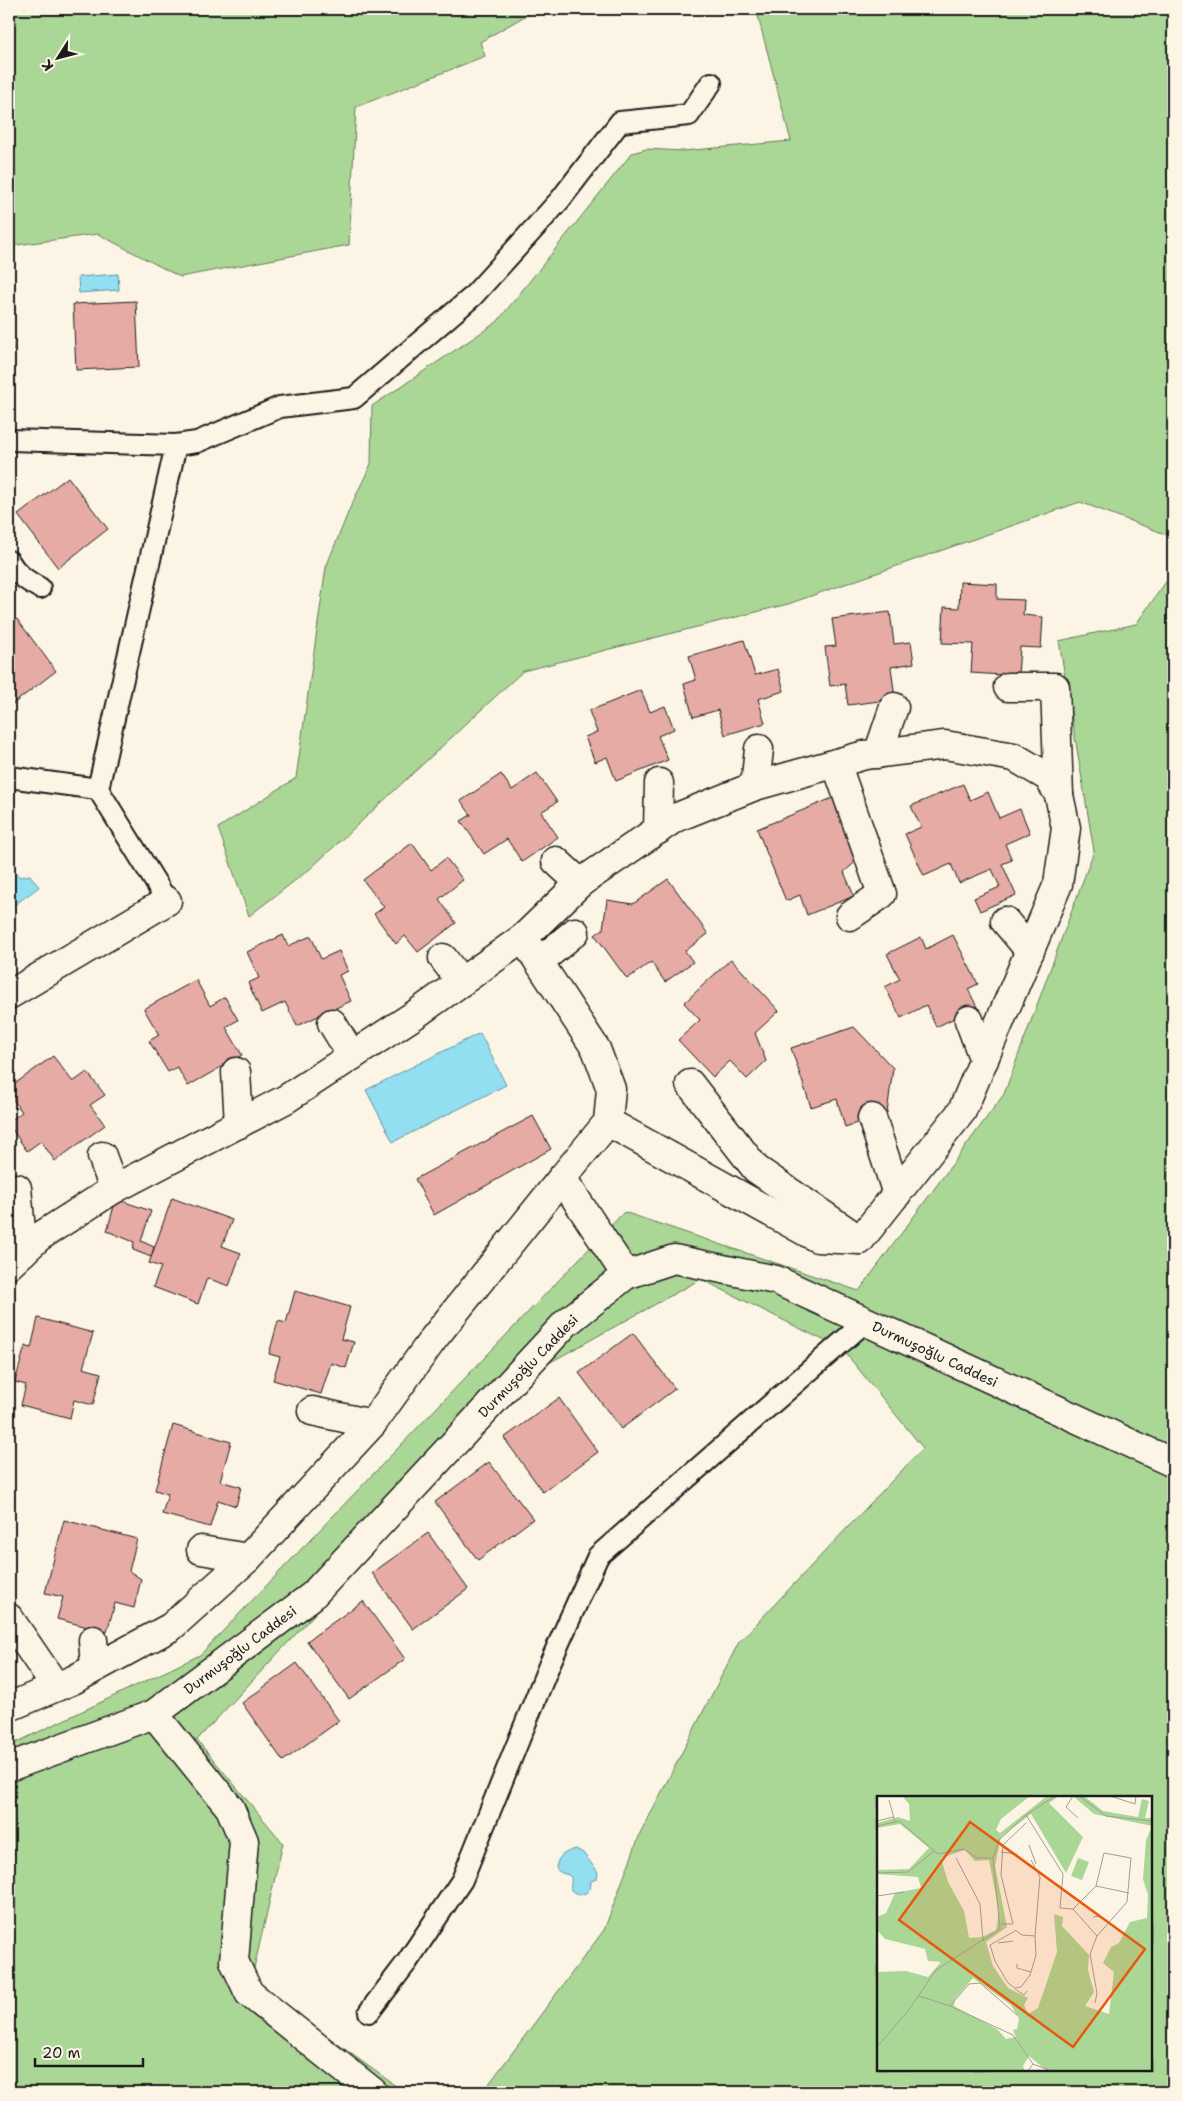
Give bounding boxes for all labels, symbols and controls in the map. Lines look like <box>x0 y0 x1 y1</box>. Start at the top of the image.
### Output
north arrow <box>32 32 82 82</box>
text: K <box>37 56 58 75</box>
street label: Durmuşoğlu Caddesi <box>474 1311 582 1421</box>
street label: Durmuşoğlu Caddesi <box>869 1317 1001 1391</box>
street label: Durmuşoğlu Caddesi <box>180 1602 300 1698</box>
inset map <box>877 1796 1152 2071</box>
scale bar <box>35 2036 142 2068</box>
text: 20 m <box>42 2043 81 2063</box>

